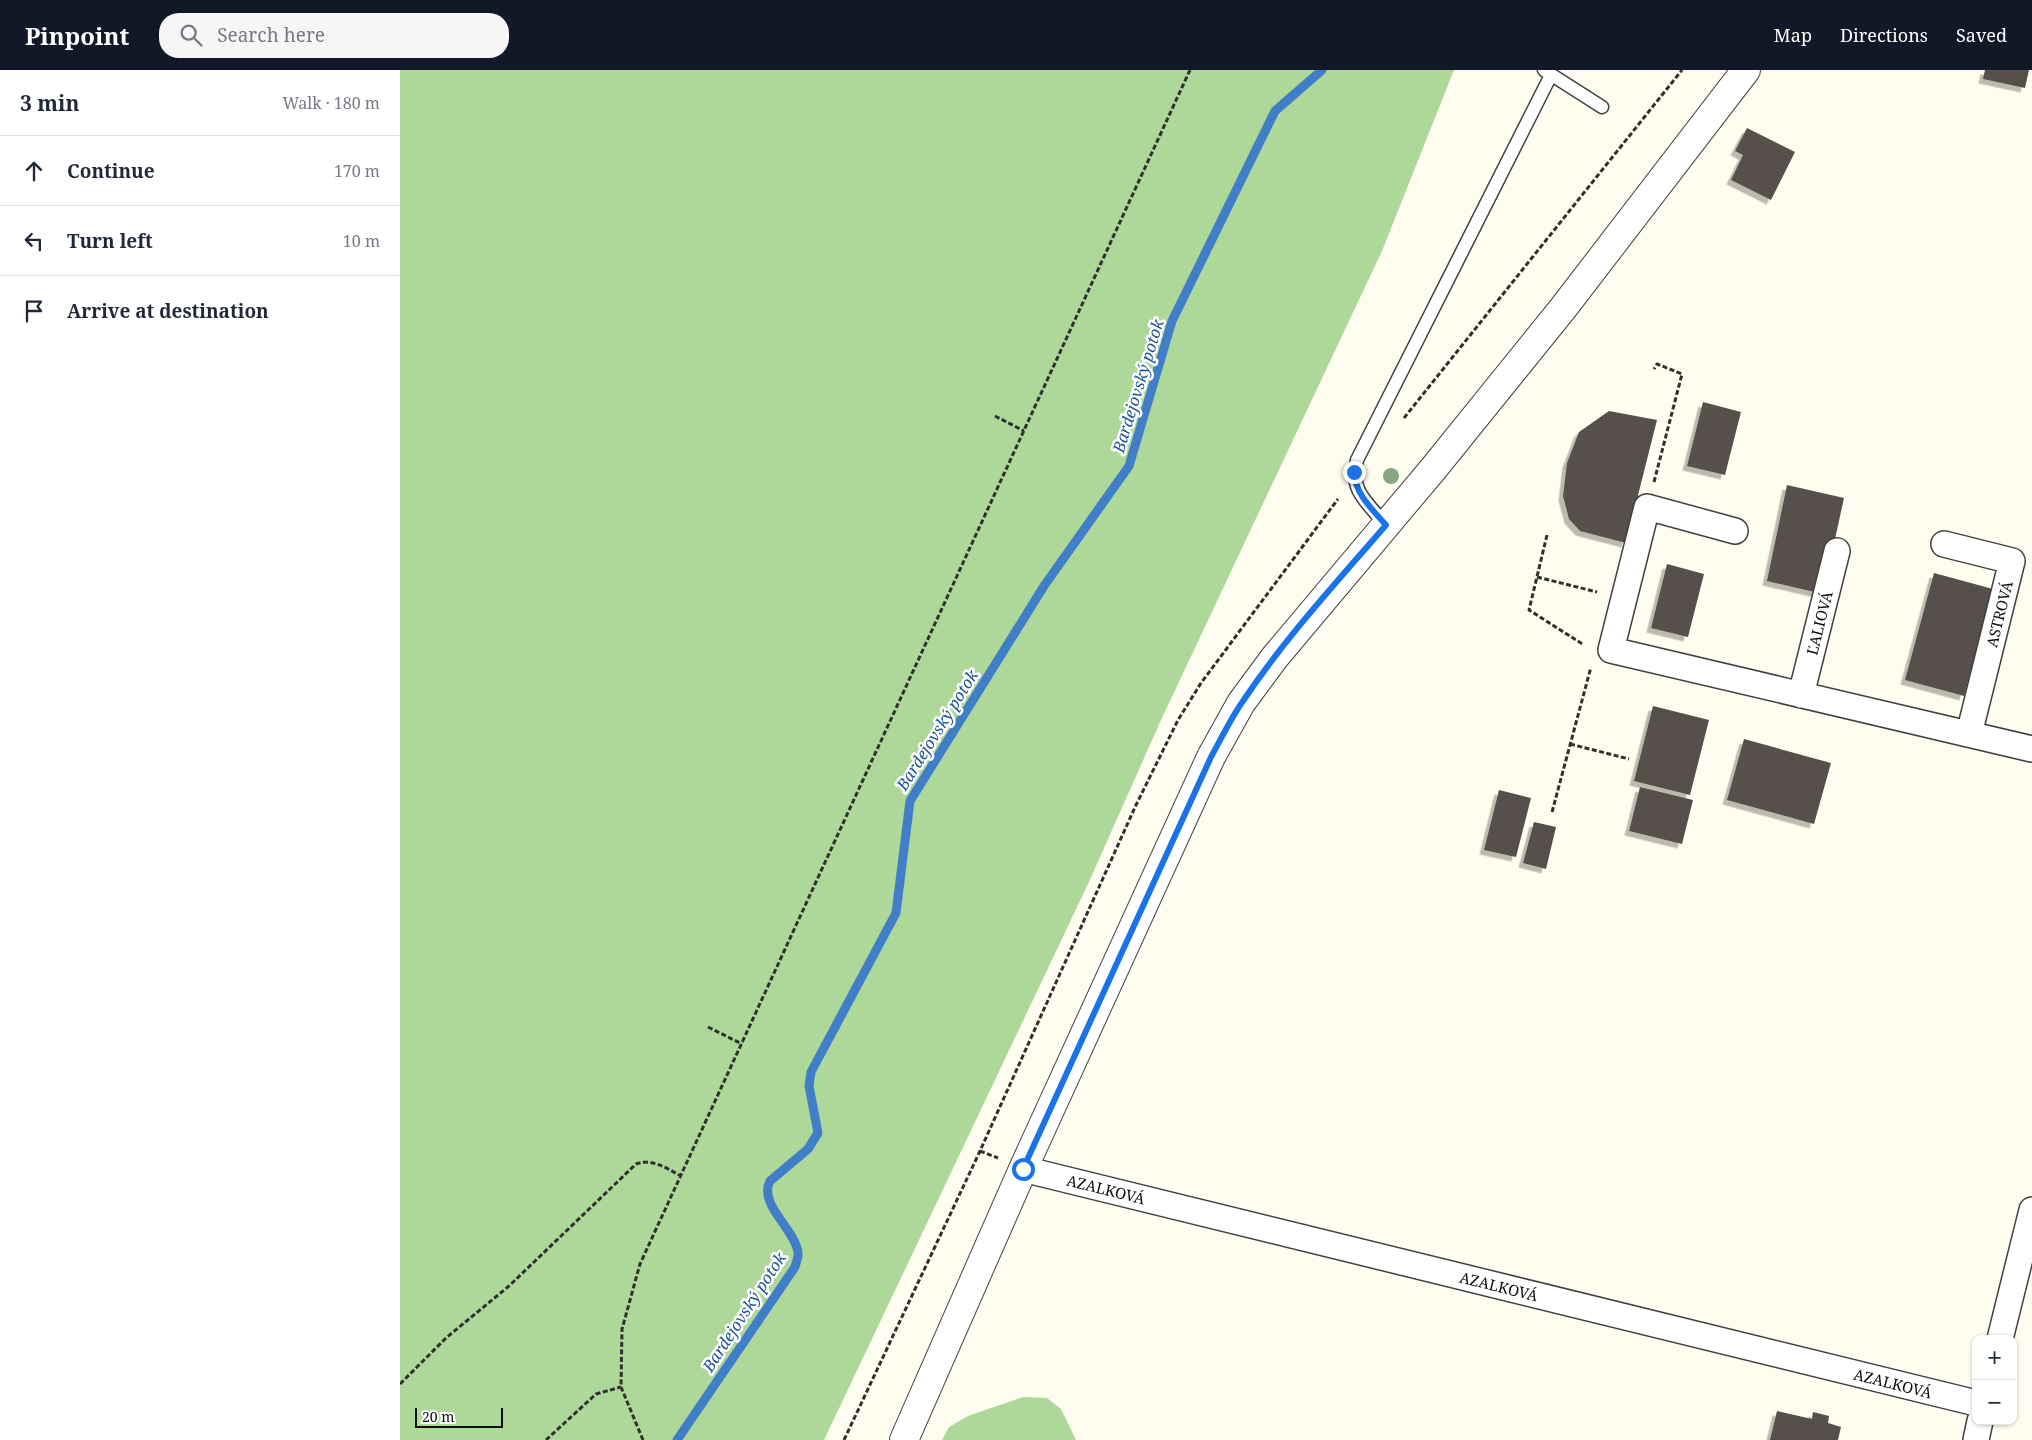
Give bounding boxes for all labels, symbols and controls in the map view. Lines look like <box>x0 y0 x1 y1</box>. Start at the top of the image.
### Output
search box <box>159 13 509 58</box>
text: Pinpoint <box>25 19 129 52</box>
icon: search <box>177 21 205 49</box>
text: Search here <box>217 22 325 48</box>
text: Map <box>1774 23 1812 47</box>
text: Directions <box>1840 23 1928 47</box>
text: Saved <box>1956 23 2007 47</box>
text: 3 min <box>20 89 79 117</box>
text: Walk · 180 m <box>283 92 380 114</box>
icon: ahead <box>20 157 48 185</box>
text: Continue <box>67 158 155 184</box>
text: 170 m <box>334 160 380 182</box>
icon: left <box>20 227 48 255</box>
text: Turn left <box>67 228 153 254</box>
text: 10 m <box>343 230 380 252</box>
icon: arrive <box>20 297 48 325</box>
text: Arrive at destination <box>67 298 269 324</box>
water label: Bardejovský potok <box>1107 316 1169 456</box>
route end <box>1343 461 1366 484</box>
street label: ASTROVÁ <box>1981 578 2017 649</box>
street label: ĽALIOVÁ <box>1801 589 1837 657</box>
water label: Bardejovský potok <box>891 665 983 795</box>
route start <box>1012 1158 1035 1181</box>
street label: AZALKOVÁ <box>1065 1170 1148 1208</box>
water label: Bardejovský potok <box>697 1247 791 1377</box>
street label: AZALKOVÁ <box>1458 1267 1541 1305</box>
map controls <box>1972 1335 2017 1425</box>
button: + <box>1972 1335 2017 1380</box>
street label: AZALKOVÁ <box>1852 1364 1935 1402</box>
button: − <box>1972 1380 2017 1425</box>
scale bar <box>415 1405 502 1428</box>
text: 20 m <box>422 1407 455 1426</box>

